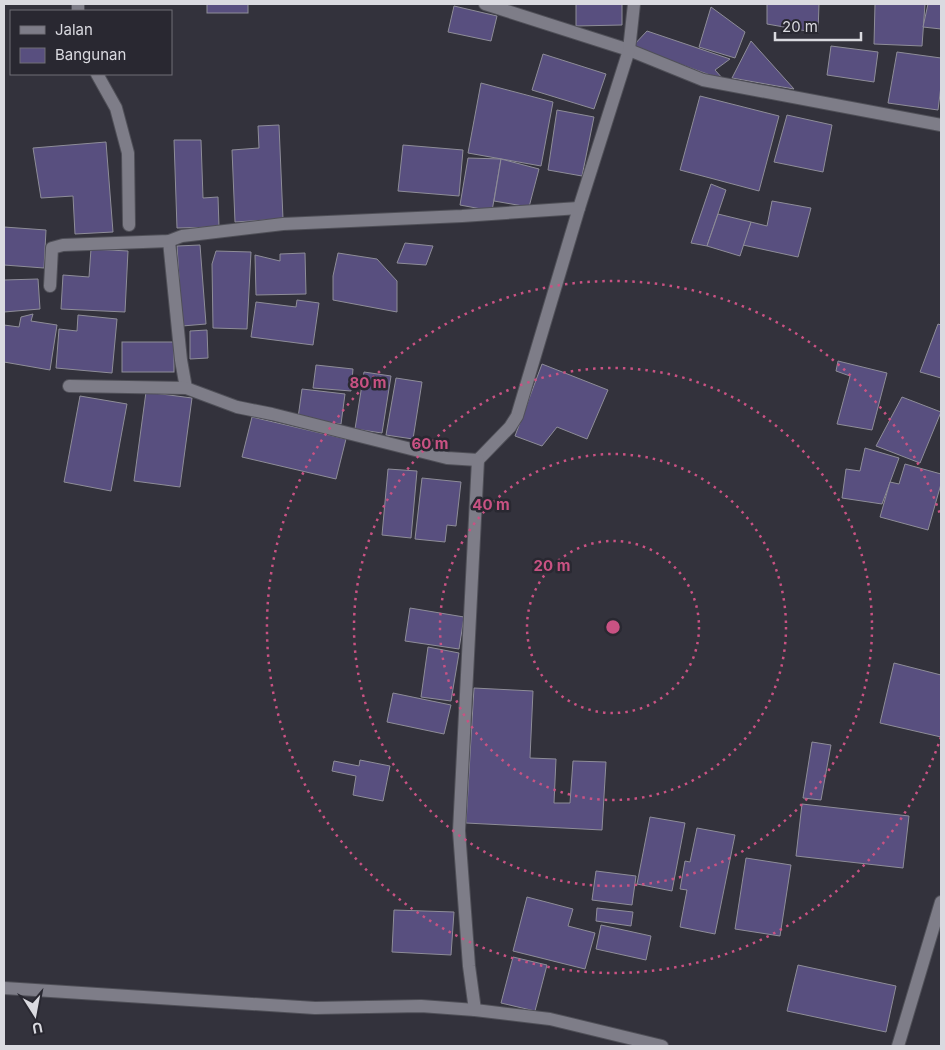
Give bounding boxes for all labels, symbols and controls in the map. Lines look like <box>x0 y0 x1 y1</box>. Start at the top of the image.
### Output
legend <box>10 10 172 75</box>
scale bar <box>775 10 861 42</box>
text: 20 m <box>782 17 818 36</box>
text: Jalan <box>55 20 93 39</box>
text: Bangunan <box>55 45 126 64</box>
text: 80 m <box>349 373 387 392</box>
text: 60 m <box>411 434 449 453</box>
text: 40 m <box>472 495 510 514</box>
text: 20 m <box>534 556 570 575</box>
centre of rings <box>604 618 622 636</box>
north arrow <box>10 990 60 1040</box>
text: U <box>31 1019 44 1038</box>

